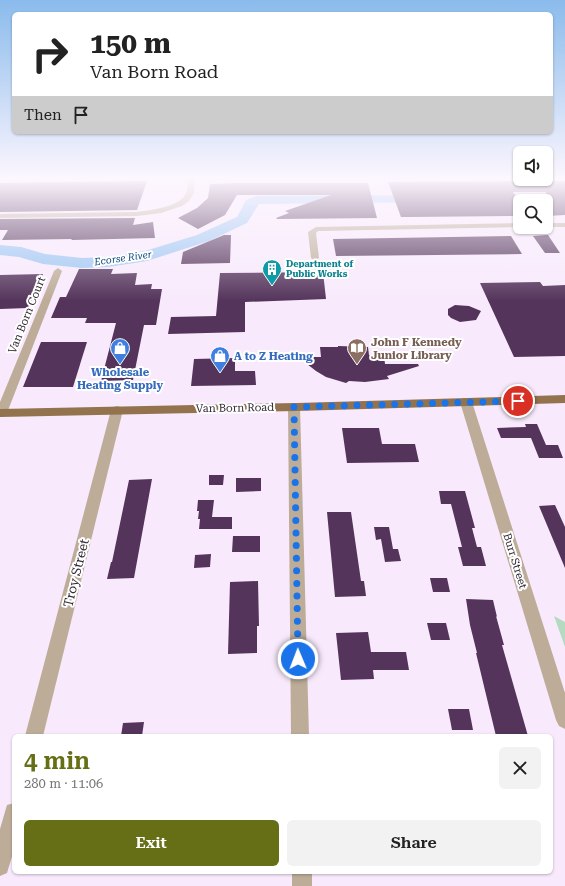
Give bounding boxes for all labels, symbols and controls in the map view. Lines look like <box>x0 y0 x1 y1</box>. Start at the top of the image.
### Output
text: 150 m <box>90 27 171 60</box>
icon: right <box>24 28 76 80</box>
text: Van Born Road <box>90 61 218 82</box>
icon: arrive <box>70 104 92 126</box>
text: Then <box>24 106 62 124</box>
map controls <box>513 146 553 234</box>
button: sound <box>513 146 553 186</box>
button: search <box>513 194 553 234</box>
water label: Ecorse River <box>93 248 153 268</box>
building icon: Department of Public Works <box>261 258 283 286</box>
place label: Department of Public Works <box>286 259 354 279</box>
street label: Van Born Court <box>6 275 48 355</box>
place label: John F Kennedy Junior Library <box>371 336 462 362</box>
shop icon: Wholesale Heating Supply <box>109 337 131 365</box>
library icon: John F Kennedy Junior Library <box>346 337 368 365</box>
shop icon: A to Z Heating <box>209 345 231 373</box>
place label: A to Z Heating <box>234 350 313 363</box>
place label: Wholesale Heating Supply <box>77 366 163 392</box>
pin <box>501 384 535 418</box>
icon: arrive <box>507 390 529 412</box>
street label: Van Born Road <box>196 401 274 415</box>
street label: Burr Street <box>500 532 530 590</box>
street label: Troy Street <box>60 537 92 609</box>
position arrow <box>277 638 319 680</box>
text: 4 min <box>24 747 90 775</box>
button: close <box>499 747 541 789</box>
text: 280 m · 11:06 <box>24 776 103 791</box>
button: Exit <box>24 820 279 866</box>
button: Share <box>287 820 541 866</box>

